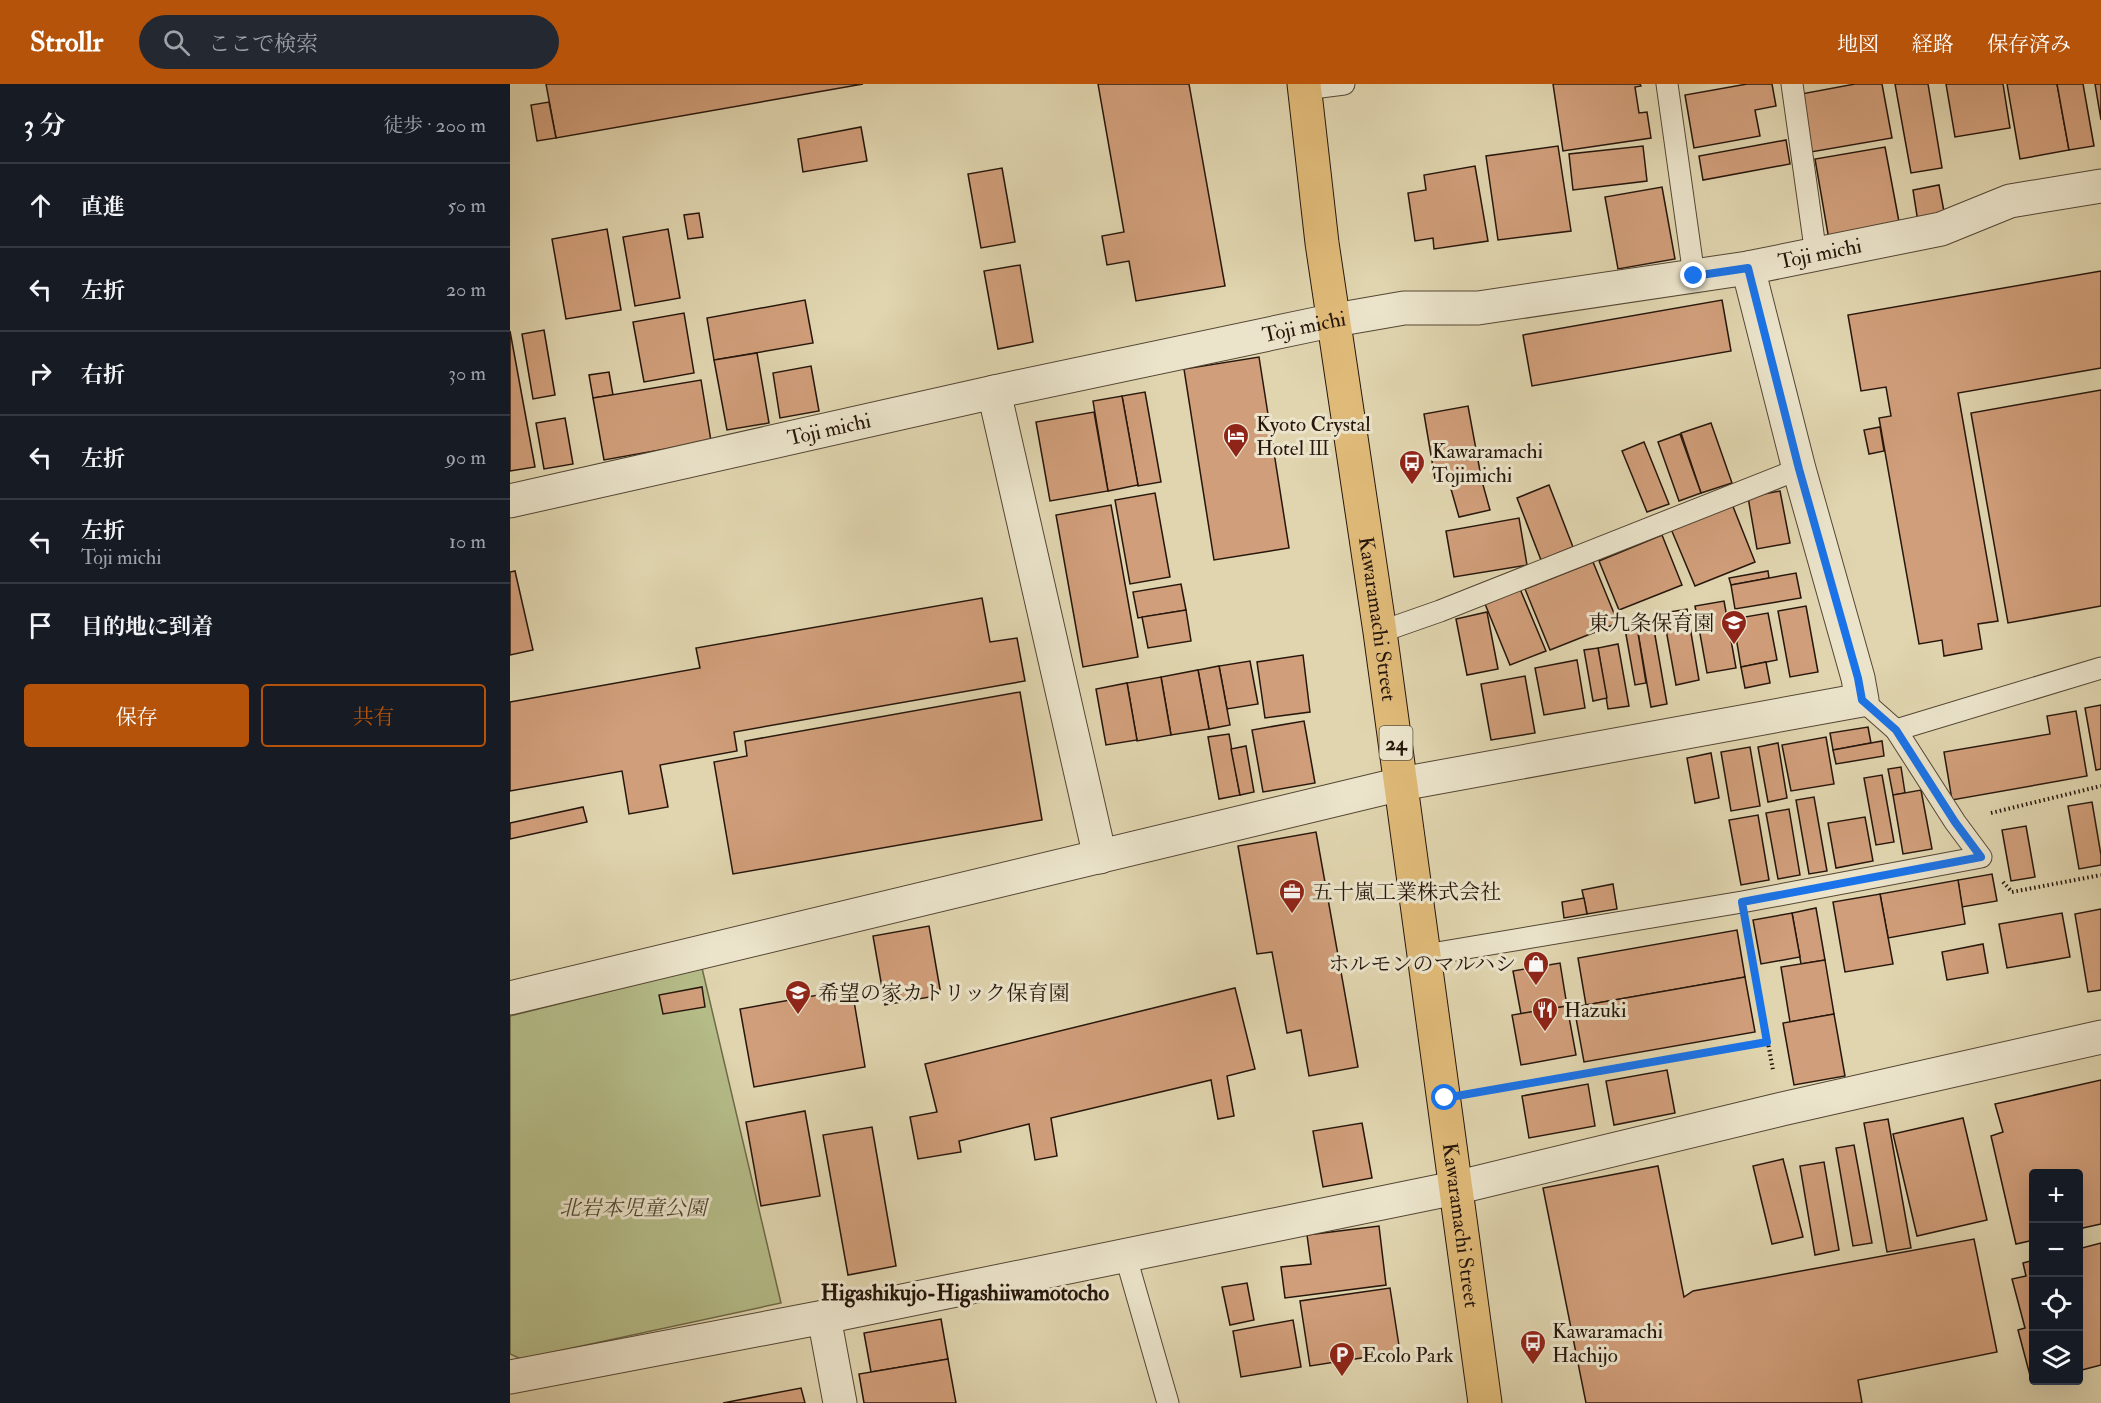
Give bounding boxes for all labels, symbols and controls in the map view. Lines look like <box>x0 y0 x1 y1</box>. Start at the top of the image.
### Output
search box <box>139 15 559 69</box>
text: Strollr <box>30 25 103 60</box>
icon: search <box>160 26 193 59</box>
text: ここで検索 <box>208 30 318 58</box>
text: 地図 <box>1837 31 1879 58</box>
text: 経路 <box>1912 31 1954 58</box>
text: 保存済み <box>1987 31 2071 58</box>
text: 3 分 <box>24 110 65 142</box>
text: 徒歩 · 200 m <box>383 113 486 138</box>
icon: ahead <box>24 189 57 222</box>
text: 直進 <box>81 193 125 221</box>
text: 50 m <box>447 193 486 218</box>
street label: Toji michi <box>1776 232 1865 275</box>
route end <box>1680 262 1706 288</box>
icon: left <box>24 273 57 306</box>
text: 左折 <box>81 277 125 305</box>
text: 20 m <box>446 277 486 302</box>
street label: Toji michi <box>1260 305 1348 349</box>
icon: right <box>24 357 57 390</box>
text: 右折 <box>81 361 125 389</box>
text: 30 m <box>448 361 486 386</box>
street label: Toji michi <box>785 407 874 452</box>
place label: Kyoto Crystal Hotel Ⅲ <box>1256 411 1371 462</box>
hotel icon: Kyoto Crystal Hotel Ⅲ <box>1221 421 1251 459</box>
place label: Kawaramachi Tojimichi <box>1432 438 1543 489</box>
icon: left <box>24 441 57 474</box>
text: 左折 <box>81 445 125 473</box>
text: 90 m <box>446 445 486 470</box>
bus stop icon: Kawaramachi Tojimichi <box>1397 448 1427 486</box>
text: 左折 <box>81 517 125 545</box>
icon: left <box>24 525 57 558</box>
text: 10 m <box>449 529 486 554</box>
street label: Kawaramachi Street <box>1352 535 1403 703</box>
text: Toji michi <box>81 545 162 570</box>
school or university icon: 東九条保育園 <box>1719 608 1749 646</box>
icon: arrive <box>24 609 57 642</box>
place label: 東九条保育園 <box>1588 610 1714 637</box>
text: 目的地に到着 <box>81 613 213 641</box>
button: 保存 <box>24 684 249 747</box>
button: 共有 <box>261 684 486 747</box>
road number: 24 <box>1380 726 1412 760</box>
office icon: 五十嵐工業株式会社 <box>1277 877 1307 915</box>
place label: 五十嵐工業株式会社 <box>1312 879 1501 906</box>
shop icon: ホルモンのマルハシ <box>1521 949 1551 987</box>
place label: ホルモンのマルハシ <box>1328 951 1516 978</box>
school or university icon: 希望の家カトリック保育園 <box>783 978 813 1016</box>
place label: 希望の家カトリック保育園 <box>818 980 1069 1007</box>
restaurant icon: Hazuki <box>1530 995 1560 1033</box>
place label: Hazuki <box>1564 997 1627 1024</box>
route start <box>1431 1084 1457 1110</box>
street label: Kawaramachi Street <box>1436 1141 1485 1310</box>
map controls <box>2029 1169 2083 1385</box>
button: + <box>2029 1169 2083 1223</box>
park label: 北岩本児童公園 <box>560 1195 709 1222</box>
button: − <box>2029 1223 2083 1277</box>
button: locate <box>2029 1277 2083 1331</box>
district label: Higashikujo-Higashiiwamotocho <box>821 1279 1110 1308</box>
place label: Kawaramachi Hachijo <box>1552 1318 1663 1369</box>
bus stop icon: Kawaramachi Hachijo <box>1518 1328 1548 1366</box>
button: layers <box>2029 1331 2083 1385</box>
parking icon: Ecolo Park <box>1327 1340 1357 1378</box>
place label: Ecolo Park <box>1362 1342 1454 1369</box>

